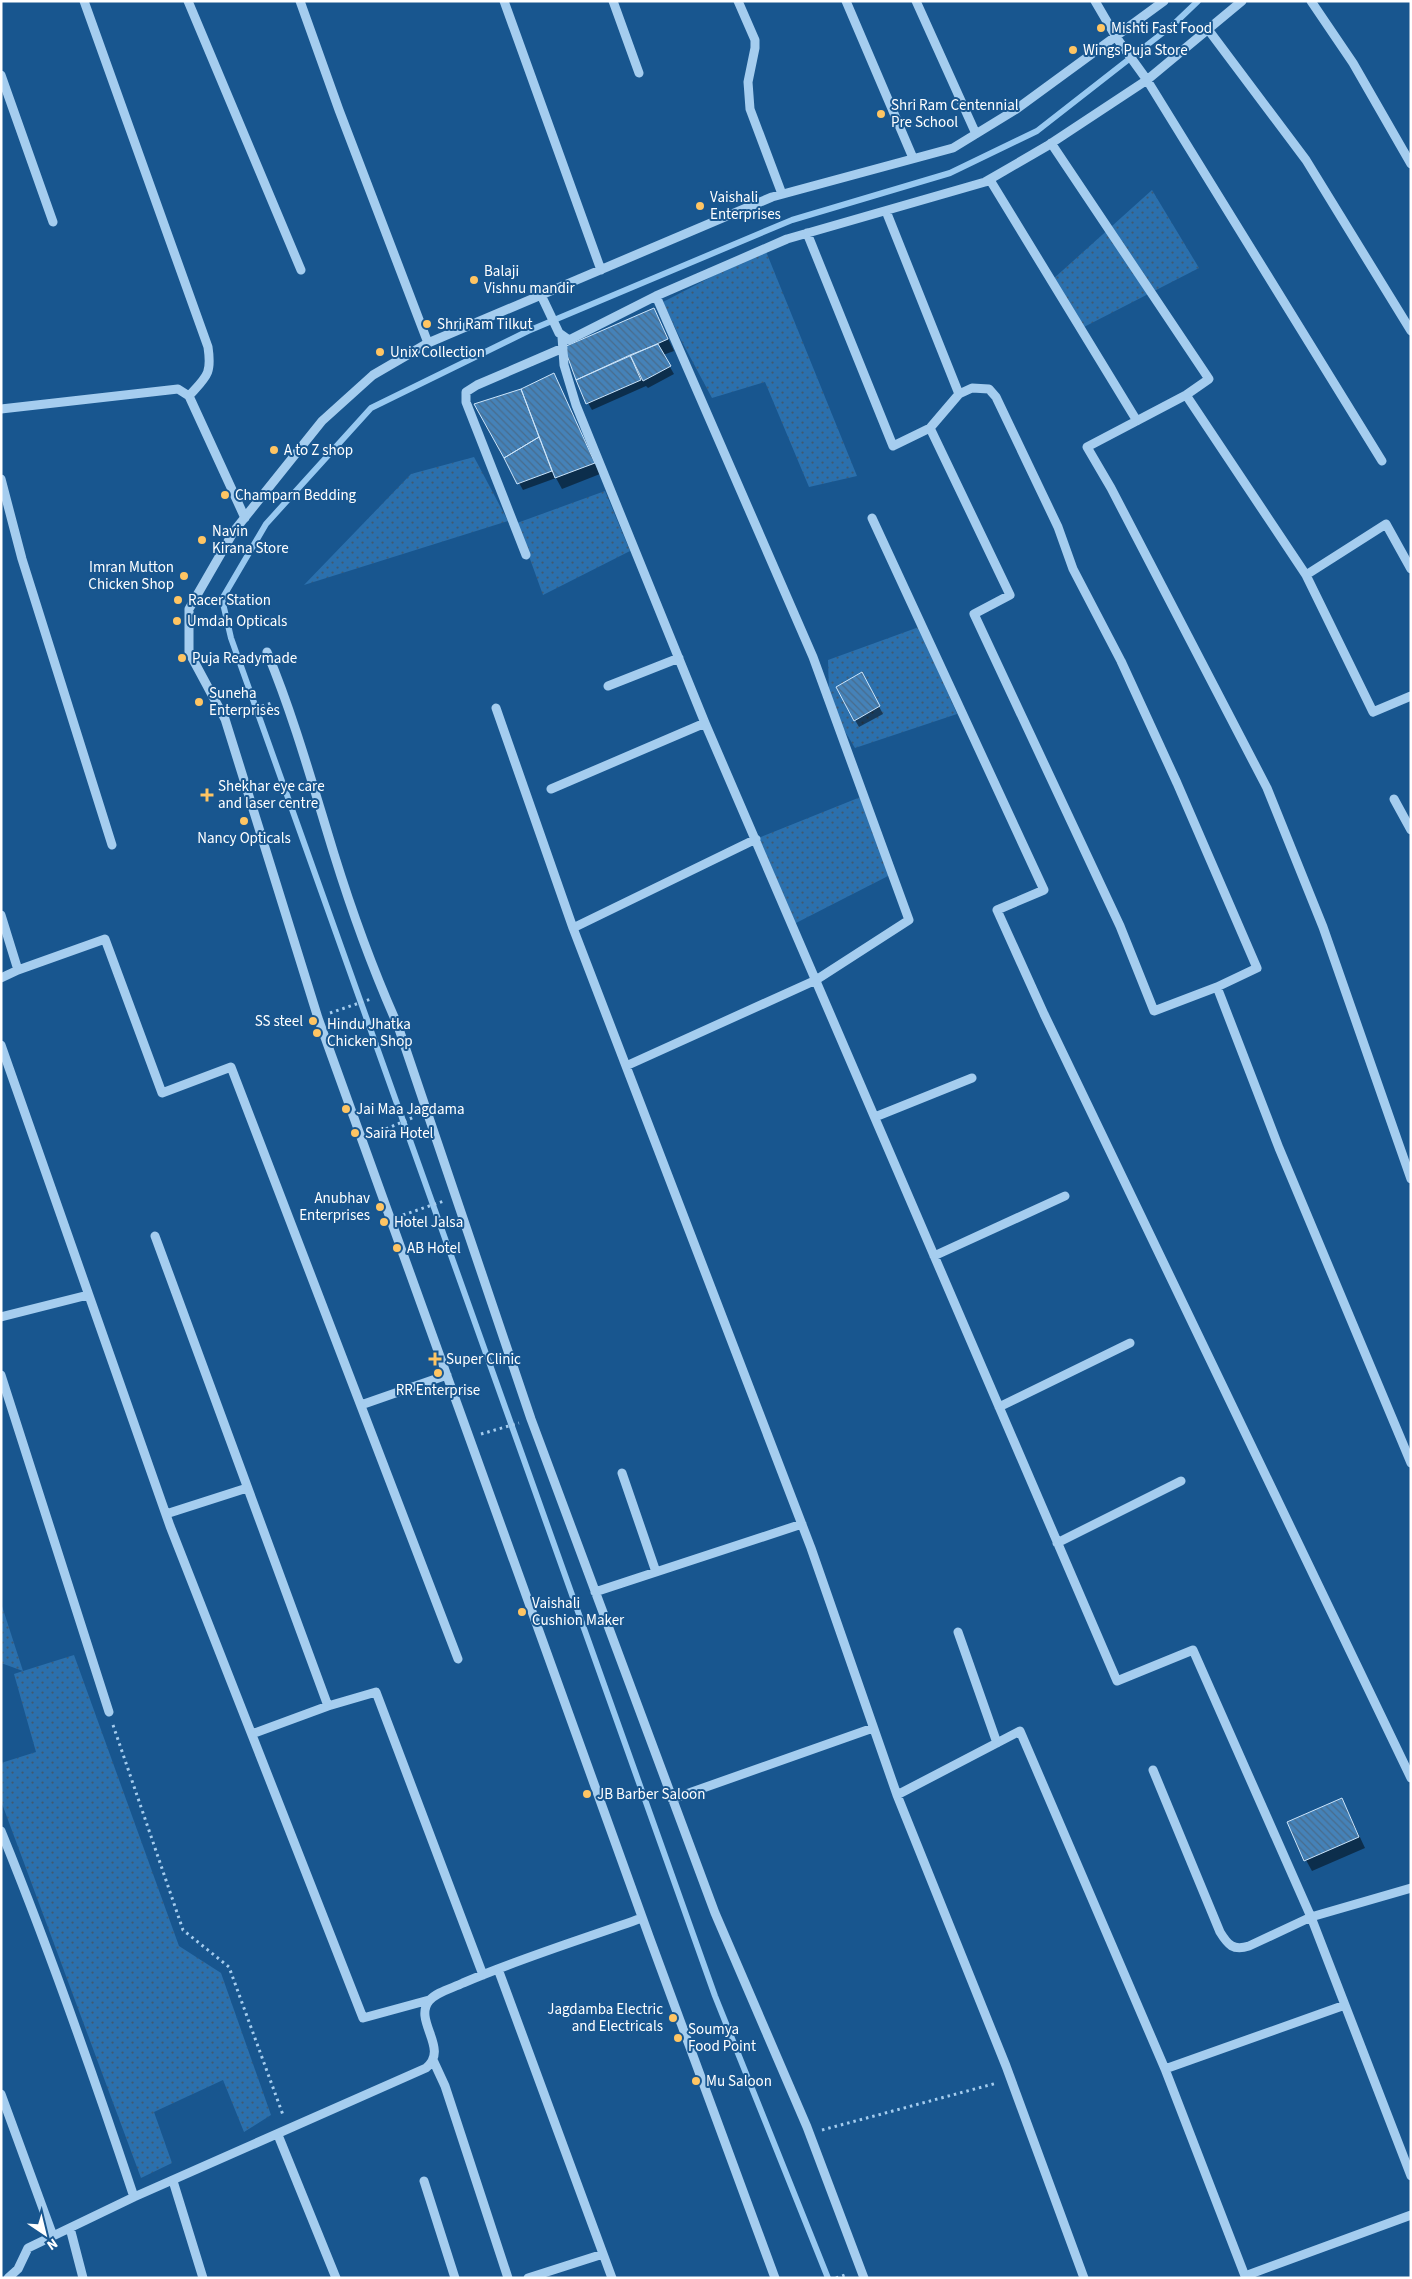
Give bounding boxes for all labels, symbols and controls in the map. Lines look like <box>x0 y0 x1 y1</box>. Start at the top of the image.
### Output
place label: Mishti Fast Food <box>1111 18 1212 39</box>
marker: Mishti Fast Food <box>1095 22 1107 34</box>
place label: Wings Puja Store <box>1083 40 1188 61</box>
marker: Wings Puja Store <box>1067 44 1079 56</box>
place label: Shri Ram Centennial Pre School <box>891 95 1019 133</box>
marker: Shri Ram Centennial Pre School <box>875 108 887 120</box>
place label: Vaishali Enterprises <box>710 187 781 225</box>
marker: Vaishali Enterprises <box>694 200 706 212</box>
place label: Balaji Vishnu mandir <box>484 261 575 299</box>
marker: Balaji Vishnu mandir <box>468 274 480 286</box>
place label: Shri Ram Tilkut <box>437 314 533 335</box>
marker: Shri Ram Tilkut <box>421 318 433 330</box>
place label: Unix Collection <box>390 342 485 363</box>
marker: Unix Collection <box>374 346 386 358</box>
place label: A to Z shop <box>284 440 353 461</box>
marker: A to Z shop <box>268 444 280 456</box>
place label: Champarn Bedding <box>235 485 357 506</box>
marker: Champarn Bedding <box>219 489 231 501</box>
place label: Navin Kirana Store <box>212 521 289 559</box>
marker: Navin Kirana Store <box>196 534 208 546</box>
place label: Imran Mutton Chicken Shop <box>88 557 174 595</box>
marker: Imran Mutton Chicken Shop <box>178 570 190 582</box>
place label: Racer Station <box>188 590 271 611</box>
marker: Racer Station <box>172 594 184 606</box>
place label: Umdah Opticals <box>187 611 287 632</box>
marker: Umdah Opticals <box>171 615 183 627</box>
place label: Puja Readymade <box>192 648 297 669</box>
marker: Puja Readymade <box>176 652 188 664</box>
place label: Suneha Enterprises <box>209 683 280 721</box>
marker: Suneha Enterprises <box>193 696 205 708</box>
place label: Shekhar eye care and laser centre <box>218 776 325 814</box>
marker: Shekhar eye care and laser centre <box>200 788 214 802</box>
marker: Nancy Opticals <box>238 815 250 827</box>
place label: Nancy Opticals <box>197 828 291 849</box>
place label: SS steel <box>255 1011 303 1032</box>
place label: Hindu Jhatka Chicken Shop <box>327 1014 413 1052</box>
marker: SS steel <box>307 1015 319 1027</box>
marker: Hindu Jhatka Chicken Shop <box>311 1027 323 1039</box>
place label: Jai Maa Jagdama <box>356 1099 464 1120</box>
marker: Jai Maa Jagdama <box>340 1103 352 1115</box>
place label: Saira Hotel <box>365 1123 434 1144</box>
marker: Saira Hotel <box>349 1127 361 1139</box>
place label: Anubhav Enterprises <box>299 1188 370 1226</box>
marker: Anubhav Enterprises <box>374 1201 386 1213</box>
place label: Hotel Jalsa <box>394 1212 463 1233</box>
marker: Hotel Jalsa <box>378 1216 390 1228</box>
place label: AB Hotel <box>407 1238 461 1259</box>
marker: AB Hotel <box>391 1242 403 1254</box>
place label: Super Clinic <box>446 1349 521 1370</box>
marker: Super Clinic <box>428 1352 442 1366</box>
marker: RR Enterprise <box>432 1367 444 1379</box>
place label: RR Enterprise <box>396 1380 480 1401</box>
place label: Vaishali Cushion Maker <box>532 1593 625 1631</box>
marker: Vaishali Cushion Maker <box>516 1606 528 1618</box>
place label: JB Barber Saloon <box>597 1784 705 1805</box>
marker: JB Barber Saloon <box>581 1788 593 1800</box>
place label: Jagdamba Electric and Electricals <box>547 1999 663 2037</box>
marker: Jagdamba Electric and Electricals <box>667 2012 679 2024</box>
place label: Soumya Food Point <box>688 2019 756 2057</box>
marker: Soumya Food Point <box>672 2032 684 2044</box>
place label: Mu Saloon <box>706 2071 772 2092</box>
marker: Mu Saloon <box>690 2075 702 2087</box>
north arrow <box>20 2209 70 2259</box>
text: N <box>42 2233 61 2255</box>

